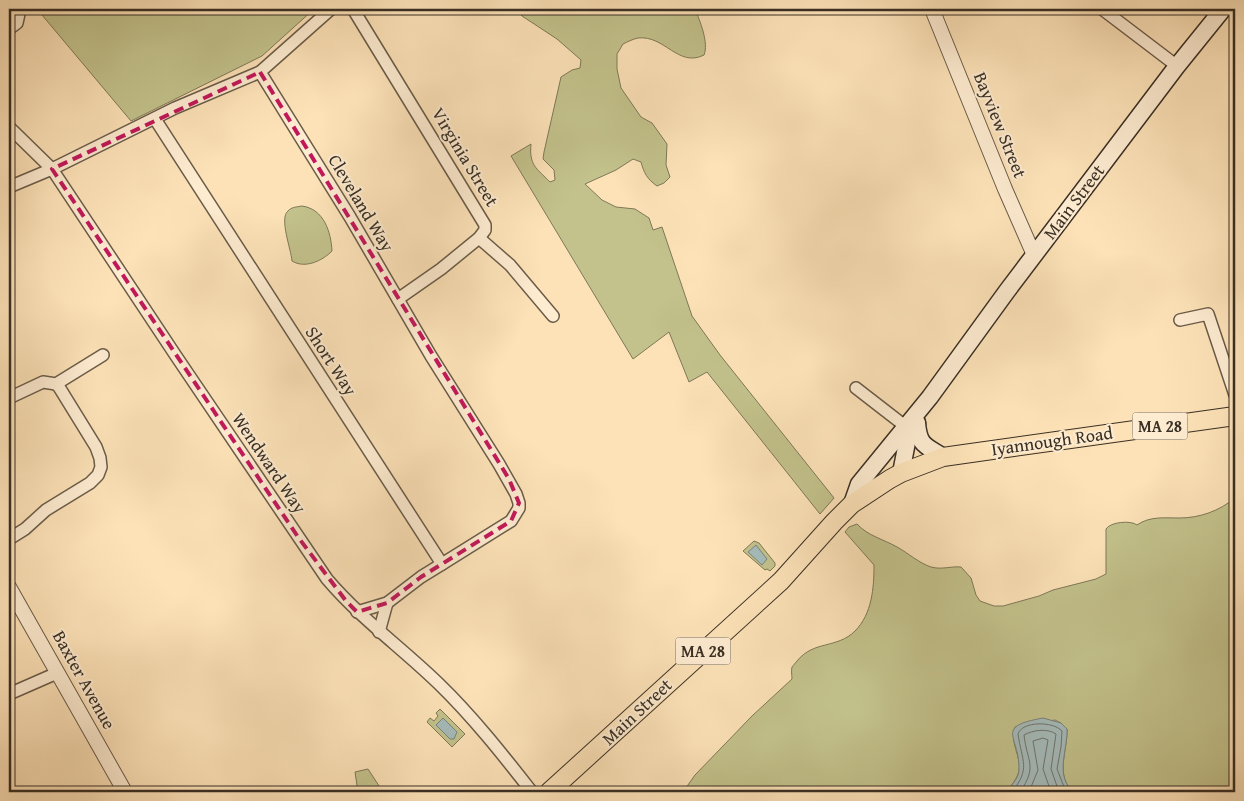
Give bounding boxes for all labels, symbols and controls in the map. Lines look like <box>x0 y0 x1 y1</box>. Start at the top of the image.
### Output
street label: Bayview Street <box>967 68 1034 183</box>
street label: Virginia Street <box>425 102 506 212</box>
street label: Cleveland Way <box>322 149 401 257</box>
street label: Main Street <box>1036 158 1111 245</box>
street label: Short Way <box>299 321 364 401</box>
street label: Wendward Way <box>226 407 313 519</box>
road number: MA 28 <box>1132 412 1188 440</box>
street label: Iyannough Road <box>989 419 1115 462</box>
street label: Baxter Avenue <box>46 625 123 734</box>
road number: MA 28 <box>676 637 730 664</box>
street label: Main Street <box>595 671 678 751</box>

